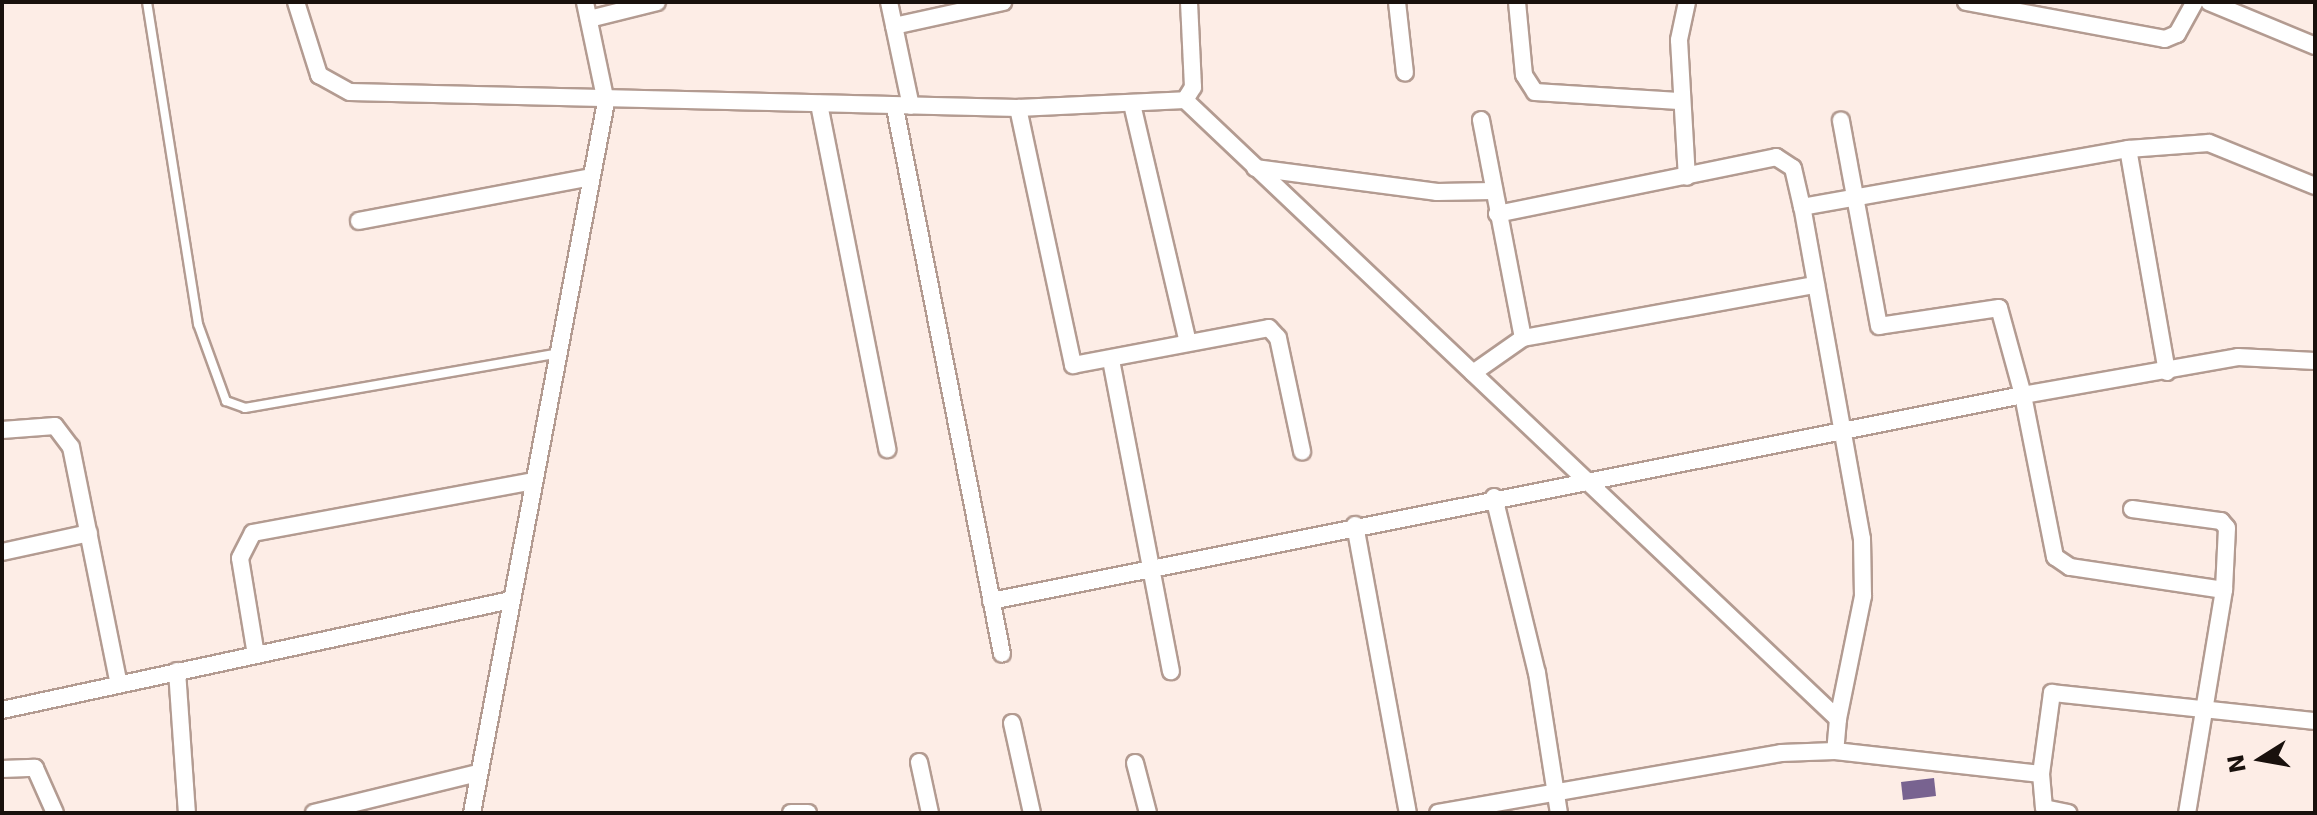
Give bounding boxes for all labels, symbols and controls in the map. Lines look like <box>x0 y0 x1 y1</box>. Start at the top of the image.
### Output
north arrow <box>2221 719 2301 799</box>
text: N <box>2223 752 2251 775</box>

